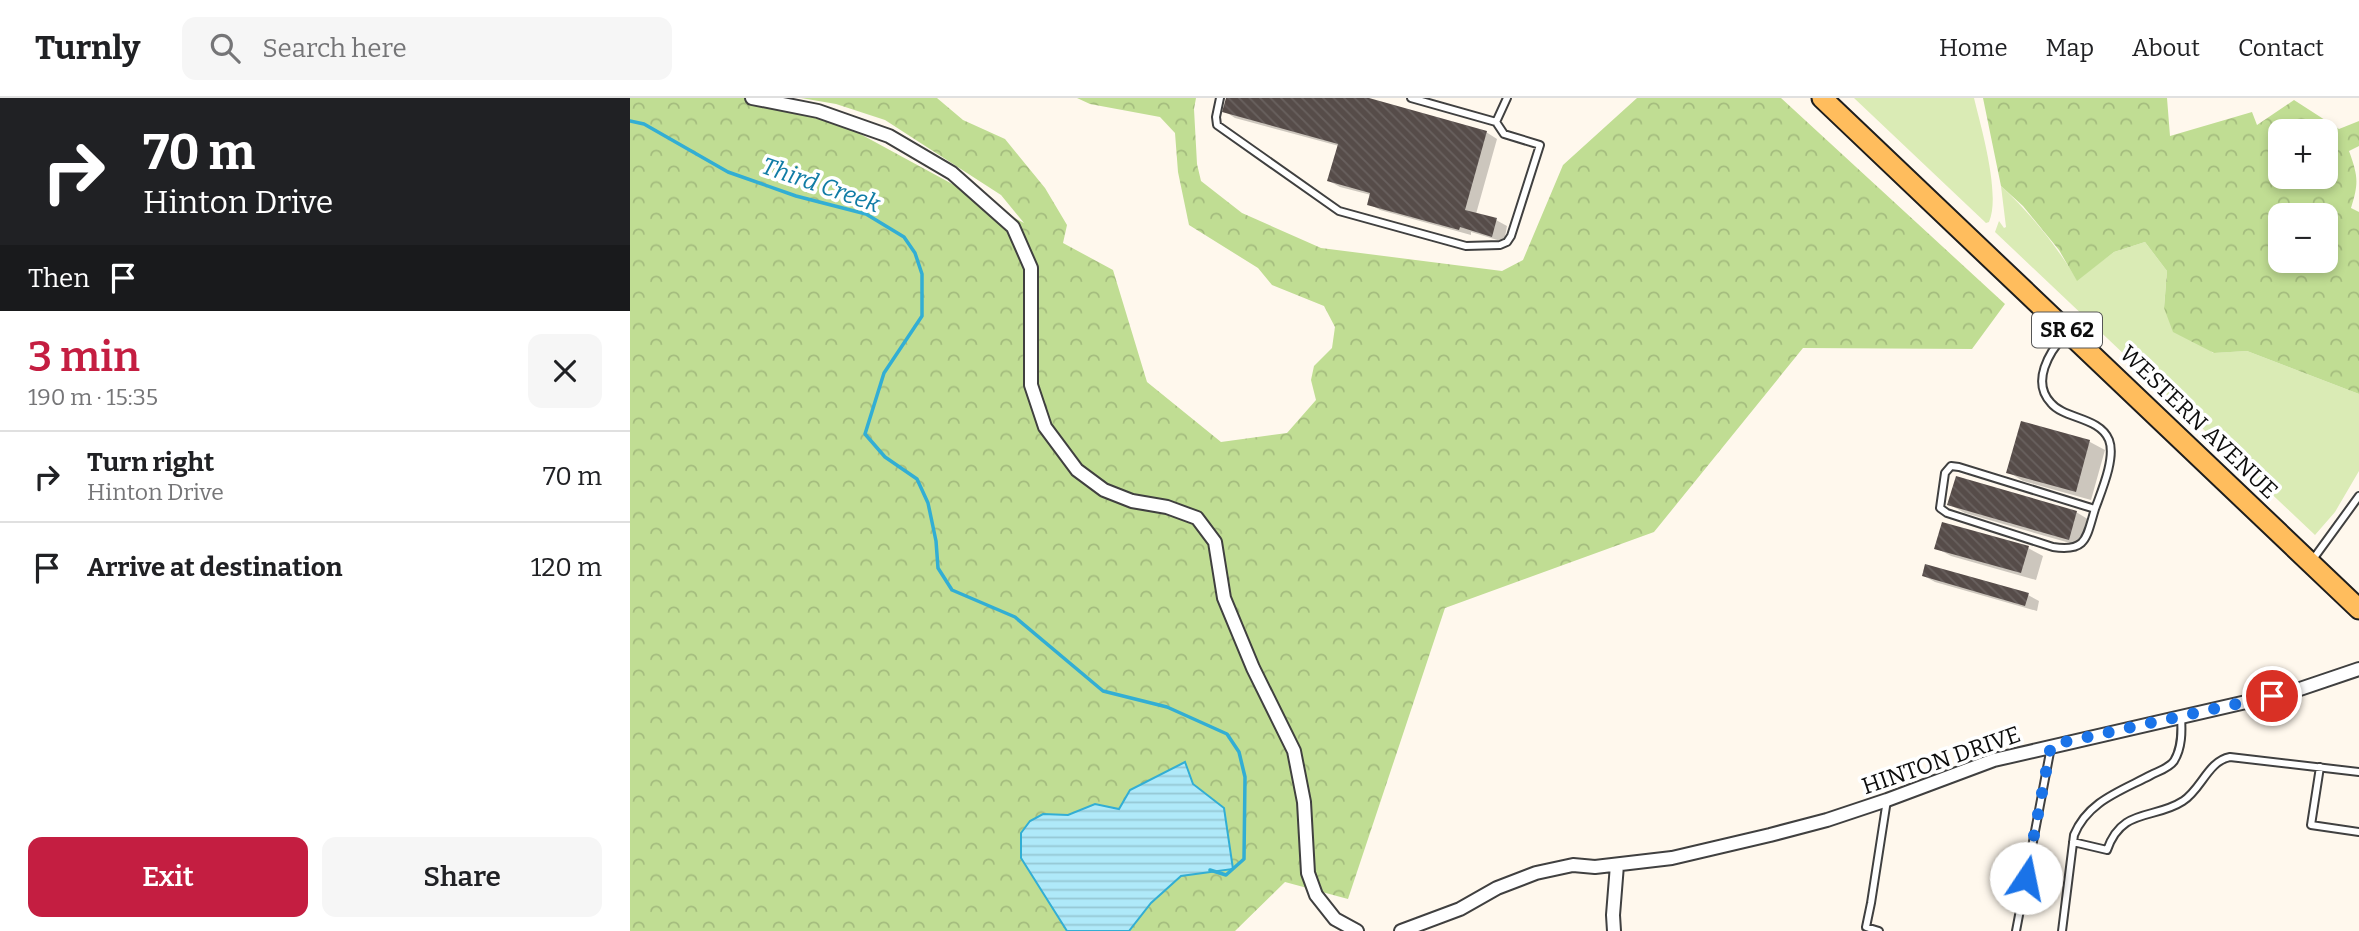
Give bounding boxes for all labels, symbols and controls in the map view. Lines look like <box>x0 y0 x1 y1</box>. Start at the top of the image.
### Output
search box <box>182 17 672 80</box>
text: Turnly <box>35 28 140 68</box>
icon: search <box>206 29 244 67</box>
text: Search here <box>262 33 407 64</box>
text: Home <box>1939 34 2008 62</box>
text: Map <box>2046 34 2094 62</box>
text: About <box>2132 34 2200 62</box>
text: Contact <box>2238 34 2324 62</box>
map controls <box>2268 119 2338 273</box>
button: + <box>2268 119 2338 189</box>
text: 70 m <box>143 123 255 182</box>
icon: right <box>28 126 119 217</box>
water label: Third Creek <box>758 152 885 219</box>
text: Hinton Drive <box>143 183 333 221</box>
button: − <box>2268 203 2338 273</box>
icon: arrive <box>104 259 142 297</box>
text: Then <box>28 263 90 294</box>
road number: SR 62 <box>2032 313 2102 348</box>
text: 3 min <box>28 332 140 382</box>
button: close <box>528 334 602 408</box>
street label: WESTERN AVENUE <box>2114 339 2284 505</box>
text: 190 m · 15:35 <box>28 383 158 411</box>
text: Turn right <box>87 447 214 478</box>
icon: right <box>28 458 66 496</box>
text: 70 m <box>543 461 602 492</box>
text: Hinton Drive <box>87 478 224 506</box>
icon: arrive <box>28 549 66 587</box>
text: Arrive at destination <box>87 552 342 583</box>
text: 120 m <box>531 552 602 583</box>
pin <box>2242 666 2302 726</box>
icon: arrive <box>2253 677 2291 715</box>
street label: HINTON DRIVE <box>1858 720 2024 800</box>
button: Exit <box>28 837 308 917</box>
button: Share <box>322 837 602 917</box>
position arrow <box>1989 841 2063 915</box>

